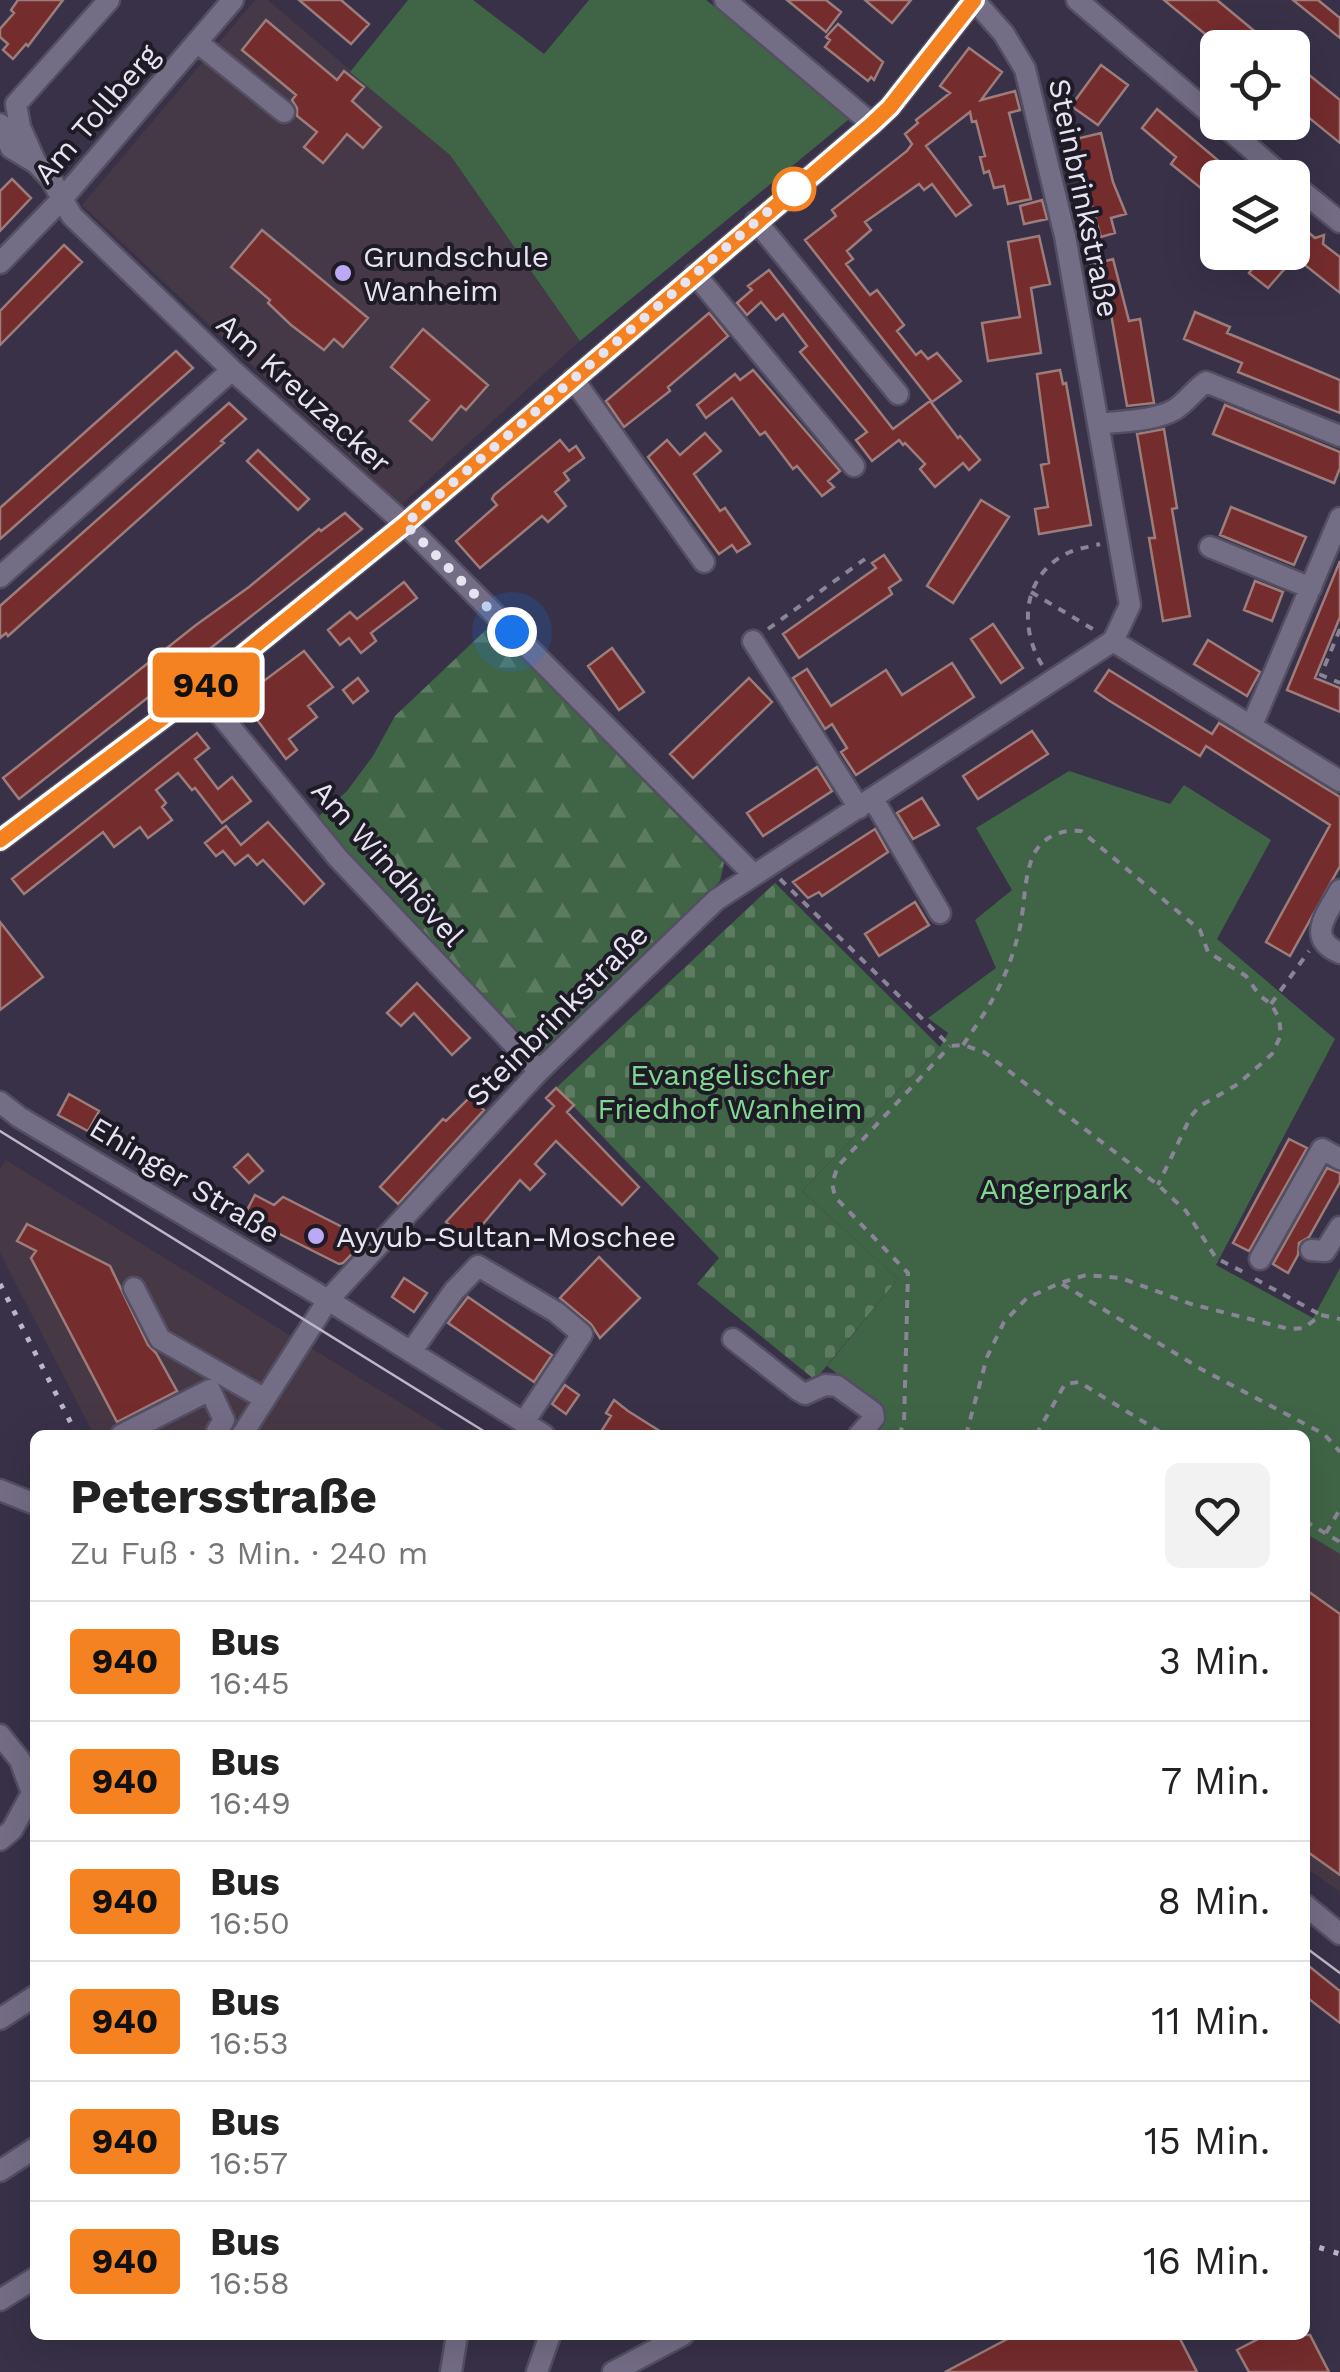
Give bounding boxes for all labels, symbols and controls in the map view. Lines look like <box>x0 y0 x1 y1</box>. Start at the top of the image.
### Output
map controls <box>1200 30 1310 270</box>
button: locate <box>1200 30 1310 140</box>
street label: Am Tollberg <box>26 37 166 191</box>
street label: Steinbrinkstraße <box>1042 76 1126 320</box>
button: layers <box>1200 160 1310 270</box>
unlabelled marker <box>773 168 815 210</box>
place label: Grundschule Wanheim <box>363 239 549 308</box>
marker: Grundschule Wanheim <box>332 262 354 284</box>
street label: Am Kreuzacker <box>210 306 398 480</box>
your location <box>487 607 537 657</box>
line badge: 940 <box>148 652 264 718</box>
text: 940 <box>173 664 239 706</box>
street label: Am Windhövel <box>304 773 472 953</box>
street label: Steinbrinkstraße <box>459 917 655 1113</box>
park label: Evangelischer Friedhof Wanheim <box>597 1057 863 1126</box>
street label: Ehinger Straße <box>84 1109 286 1251</box>
park label: Angerpark <box>980 1171 1128 1206</box>
place label: Ayyub-Sultan-Moschee <box>336 1219 676 1254</box>
marker: Ayyub-Sultan-Moschee <box>305 1225 327 1247</box>
button: heart <box>1165 1463 1270 1568</box>
text: Petersstraße <box>70 1468 377 1525</box>
text: Zu Fuß · 3 Min. · 240 m <box>70 1534 428 1572</box>
text: Bus <box>210 1620 280 1664</box>
text: 3 Min. <box>1159 1639 1270 1683</box>
text: 940 <box>92 1640 158 1682</box>
text: 16:45 <box>210 1664 290 1702</box>
text: Bus <box>210 1740 280 1784</box>
text: 7 Min. <box>1161 1759 1270 1803</box>
text: 940 <box>92 1760 158 1802</box>
text: 16:49 <box>210 1784 291 1822</box>
text: Bus <box>210 1860 280 1904</box>
text: 8 Min. <box>1157 1879 1270 1923</box>
text: 940 <box>92 1880 158 1922</box>
text: 16:50 <box>210 1904 290 1942</box>
text: Bus <box>210 1980 280 2024</box>
text: 11 Min. <box>1151 1999 1270 2043</box>
text: 940 <box>92 2000 158 2042</box>
text: 16:53 <box>210 2024 289 2062</box>
text: Bus <box>210 2100 280 2144</box>
text: 15 Min. <box>1144 2119 1270 2163</box>
text: 940 <box>92 2120 158 2162</box>
text: 16:57 <box>210 2144 288 2182</box>
text: Bus <box>210 2220 280 2264</box>
text: 16 Min. <box>1143 2239 1270 2283</box>
text: 940 <box>92 2240 158 2282</box>
text: 16:58 <box>210 2264 290 2302</box>

